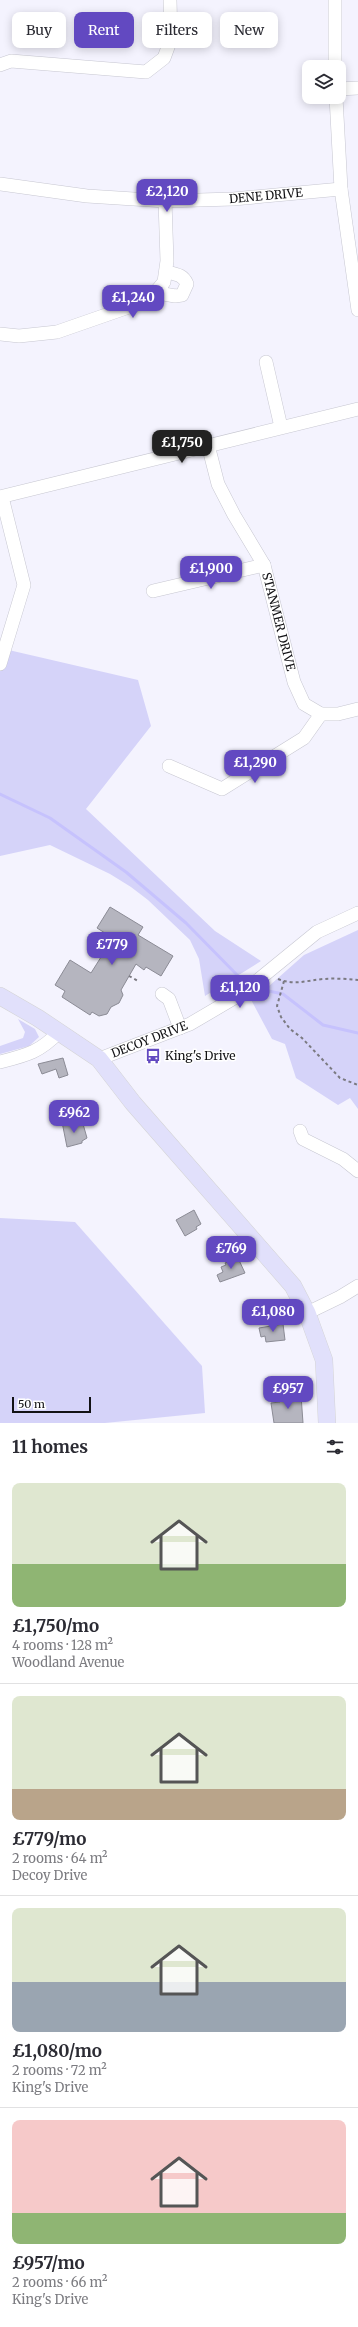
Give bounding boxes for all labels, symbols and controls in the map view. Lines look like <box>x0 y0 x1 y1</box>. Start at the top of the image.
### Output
chip: Buy <box>12 12 66 48</box>
chip: Rent <box>74 12 134 48</box>
chip: Filters <box>142 12 212 48</box>
chip: New <box>220 12 278 48</box>
map controls <box>302 60 346 104</box>
button: layers <box>302 60 346 104</box>
pin: £2,120 <box>134 179 200 213</box>
text: £2,120 <box>146 183 188 200</box>
street label: DENE DRIVE <box>228 185 304 206</box>
pin: £1,240 <box>100 285 166 319</box>
text: £1,240 <box>111 289 155 306</box>
pin: £1,750 <box>149 430 215 464</box>
text: £1,750 <box>161 434 203 451</box>
pin: £1,900 <box>178 556 244 590</box>
text: £1,900 <box>189 560 233 577</box>
street label: STANMER DRIVE <box>259 571 299 673</box>
pin: £1,290 <box>222 750 288 784</box>
text: £1,290 <box>233 754 277 771</box>
pin: £779 <box>88 932 136 966</box>
text: £779 <box>96 936 128 953</box>
pin: £1,120 <box>207 975 273 1009</box>
text: £1,120 <box>219 979 261 996</box>
street label: DECOY DRIVE <box>109 1018 190 1061</box>
bus stop icon: King's Drive <box>144 1047 162 1065</box>
place label: King's Drive <box>165 1048 235 1063</box>
pin: £962 <box>50 1100 98 1134</box>
text: £962 <box>58 1104 90 1121</box>
pin: £769 <box>207 1236 255 1270</box>
text: £769 <box>215 1240 247 1257</box>
pin: £1,080 <box>240 1299 306 1333</box>
text: £1,080 <box>251 1303 295 1320</box>
pin: £957 <box>264 1376 312 1410</box>
text: £957 <box>272 1380 304 1397</box>
scale bar <box>12 1395 91 1414</box>
text: 50 m <box>18 1397 45 1411</box>
text: 11 homes <box>12 1436 88 1458</box>
icon: filters <box>324 1436 346 1458</box>
icon: home <box>143 1509 215 1581</box>
text: £1,750/mo <box>12 1615 99 1637</box>
text: 4 rooms · 128 m² <box>12 1637 113 1654</box>
text: Woodland Avenue <box>12 1654 124 1671</box>
icon: home <box>143 1722 215 1794</box>
text: £779/mo <box>12 1828 86 1850</box>
text: 2 rooms · 64 m² <box>12 1850 108 1867</box>
text: Decoy Drive <box>12 1867 87 1884</box>
icon: home <box>143 1934 215 2006</box>
text: £1,080/mo <box>12 2040 102 2062</box>
text: 2 rooms · 72 m² <box>12 2062 107 2079</box>
text: King's Drive <box>12 2079 88 2096</box>
icon: home <box>143 2146 215 2218</box>
text: £957/mo <box>12 2252 85 2274</box>
text: 2 rooms · 66 m² <box>12 2274 107 2291</box>
text: King's Drive <box>12 2291 88 2308</box>

